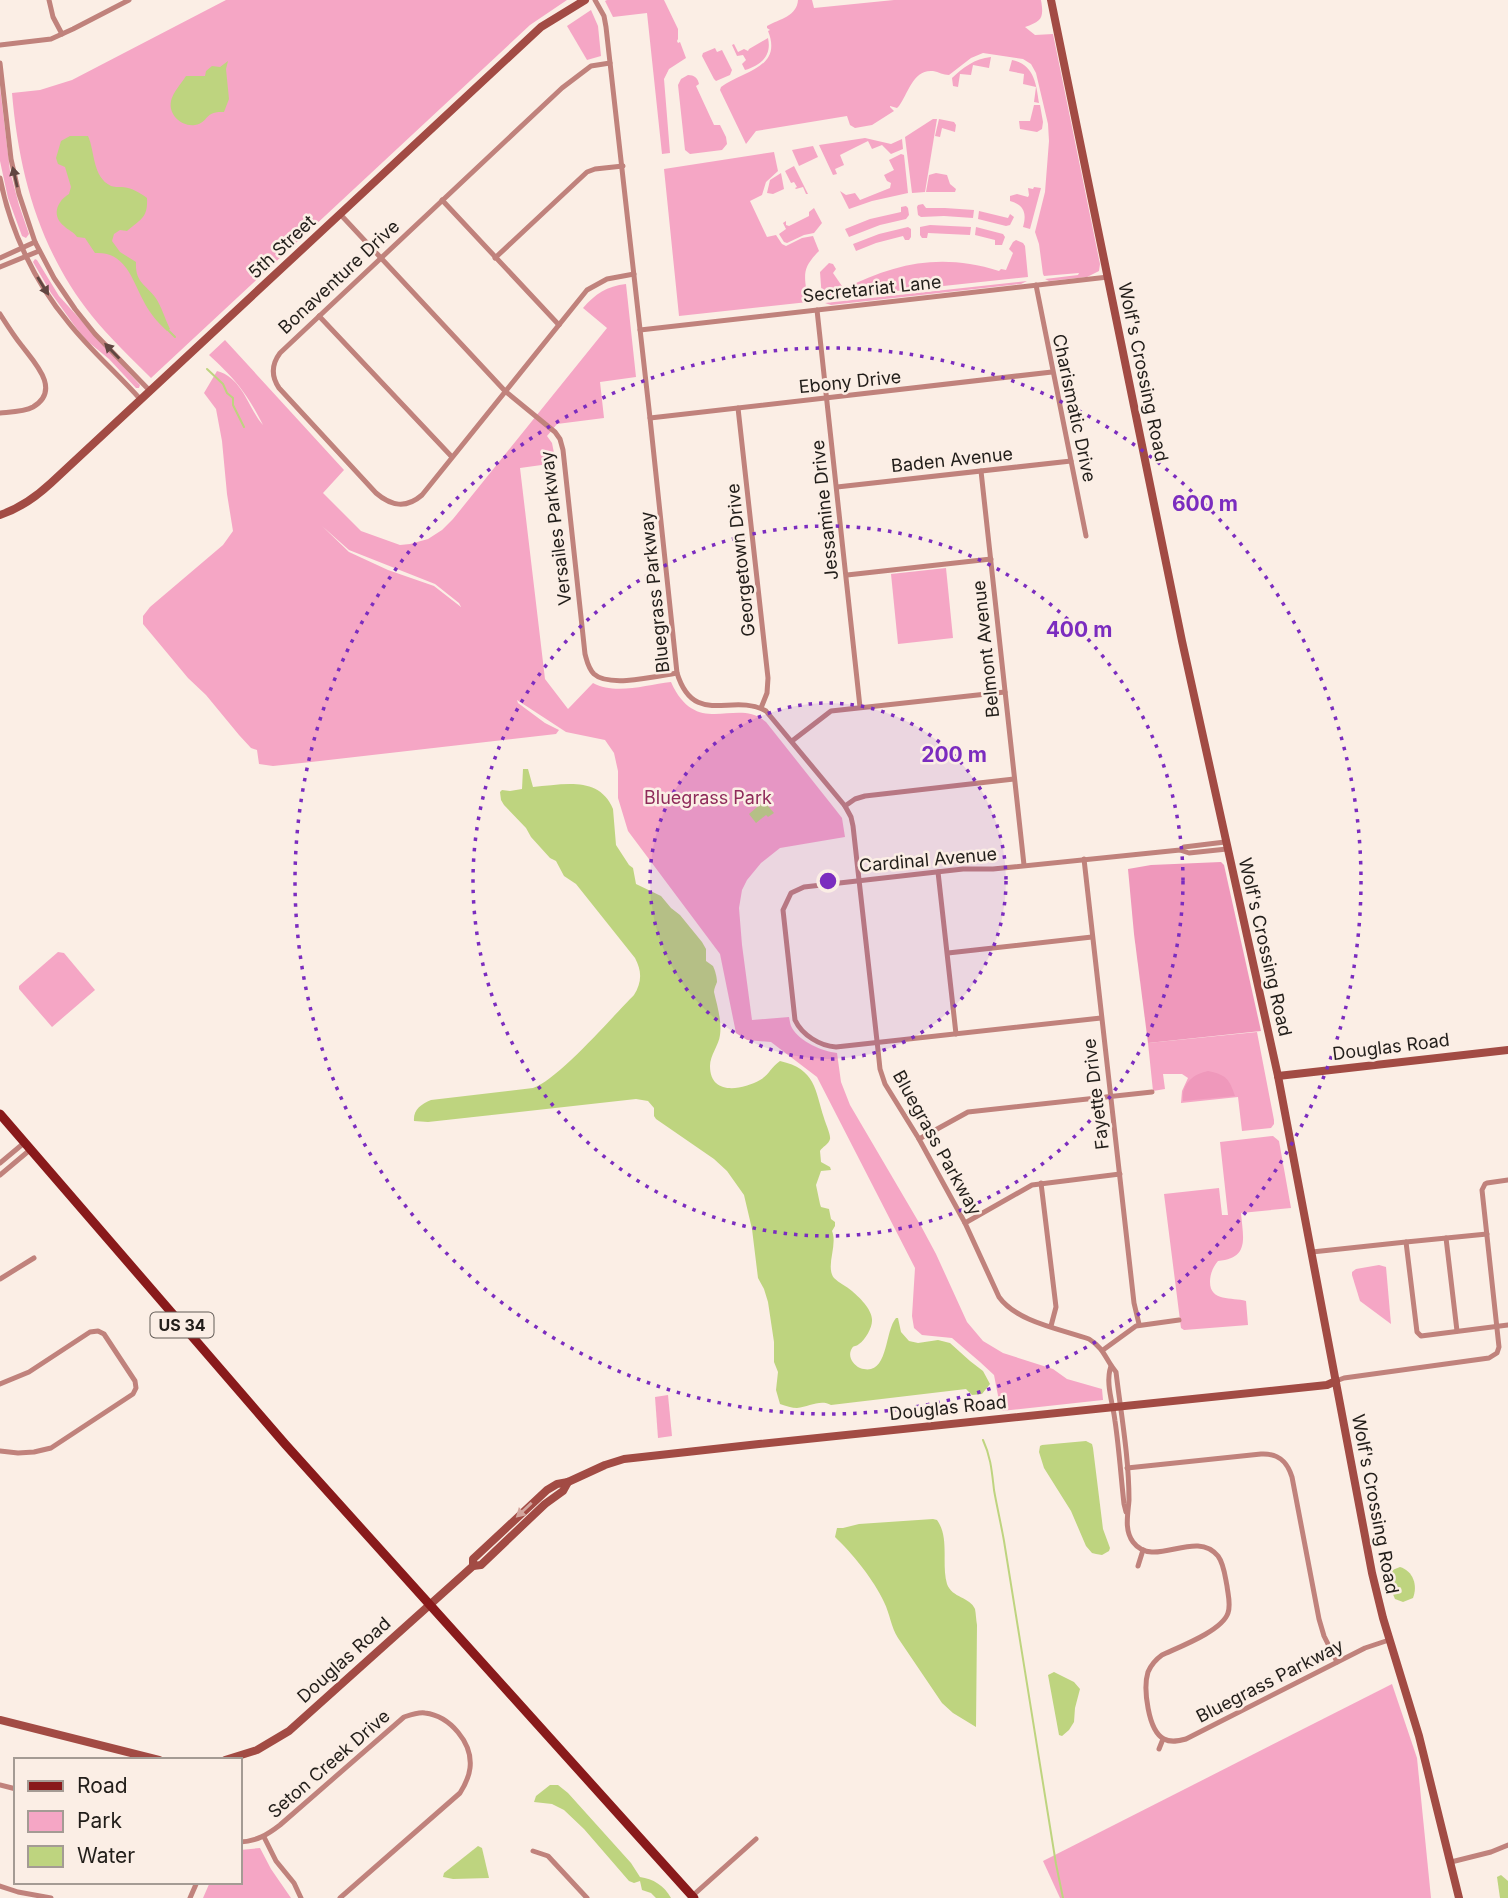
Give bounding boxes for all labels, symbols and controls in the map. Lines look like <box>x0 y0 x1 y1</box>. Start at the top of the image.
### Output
one-way arrow <box>9 166 20 188</box>
street label: 5th Street <box>244 210 319 283</box>
street label: Bonaventure Drive <box>274 215 403 338</box>
street label: Secretariat Lane <box>802 271 942 306</box>
one-way arrow <box>36 277 50 295</box>
street label: Wolf's Crossing Road <box>1114 280 1173 463</box>
street label: Charismatic Drive <box>1049 332 1100 484</box>
one-way arrow <box>104 343 120 360</box>
street label: Ebony Drive <box>798 366 902 397</box>
street label: Jessamine Drive <box>807 439 842 581</box>
street label: Baden Avenue <box>890 443 1014 476</box>
street label: Versailes Parkway <box>536 450 575 606</box>
street label: Georgetown Drive <box>722 482 759 638</box>
text: 600 m <box>1172 491 1238 516</box>
street label: Bluegrass Parkway <box>636 510 673 674</box>
street label: Belmont Avenue <box>968 579 1003 719</box>
text: 400 m <box>1046 617 1112 642</box>
text: 200 m <box>921 742 987 767</box>
park label: Bluegrass Park <box>644 787 772 808</box>
street label: Cardinal Avenue <box>858 843 998 876</box>
street label: Wolf's Crossing Road <box>1235 856 1296 1038</box>
centre of rings <box>816 869 840 893</box>
street label: Douglas Road <box>1331 1029 1451 1064</box>
street label: Fayette Drive <box>1078 1037 1113 1151</box>
street label: Bluegrass Parkway <box>889 1067 986 1219</box>
road number: US 34 <box>150 1312 214 1338</box>
street label: Douglas Road <box>888 1391 1008 1424</box>
street label: Wolf's Crossing Road <box>1348 1412 1403 1595</box>
one-way arrow <box>516 1502 533 1518</box>
street label: Douglas Road <box>293 1612 395 1707</box>
street label: Bluegrass Parkway <box>1193 1634 1347 1727</box>
street label: Seton Creek Drive <box>263 1705 394 1822</box>
legend <box>14 1758 242 1884</box>
text: Road <box>77 1773 128 1798</box>
text: Park <box>77 1808 122 1833</box>
text: Water <box>77 1843 135 1868</box>

